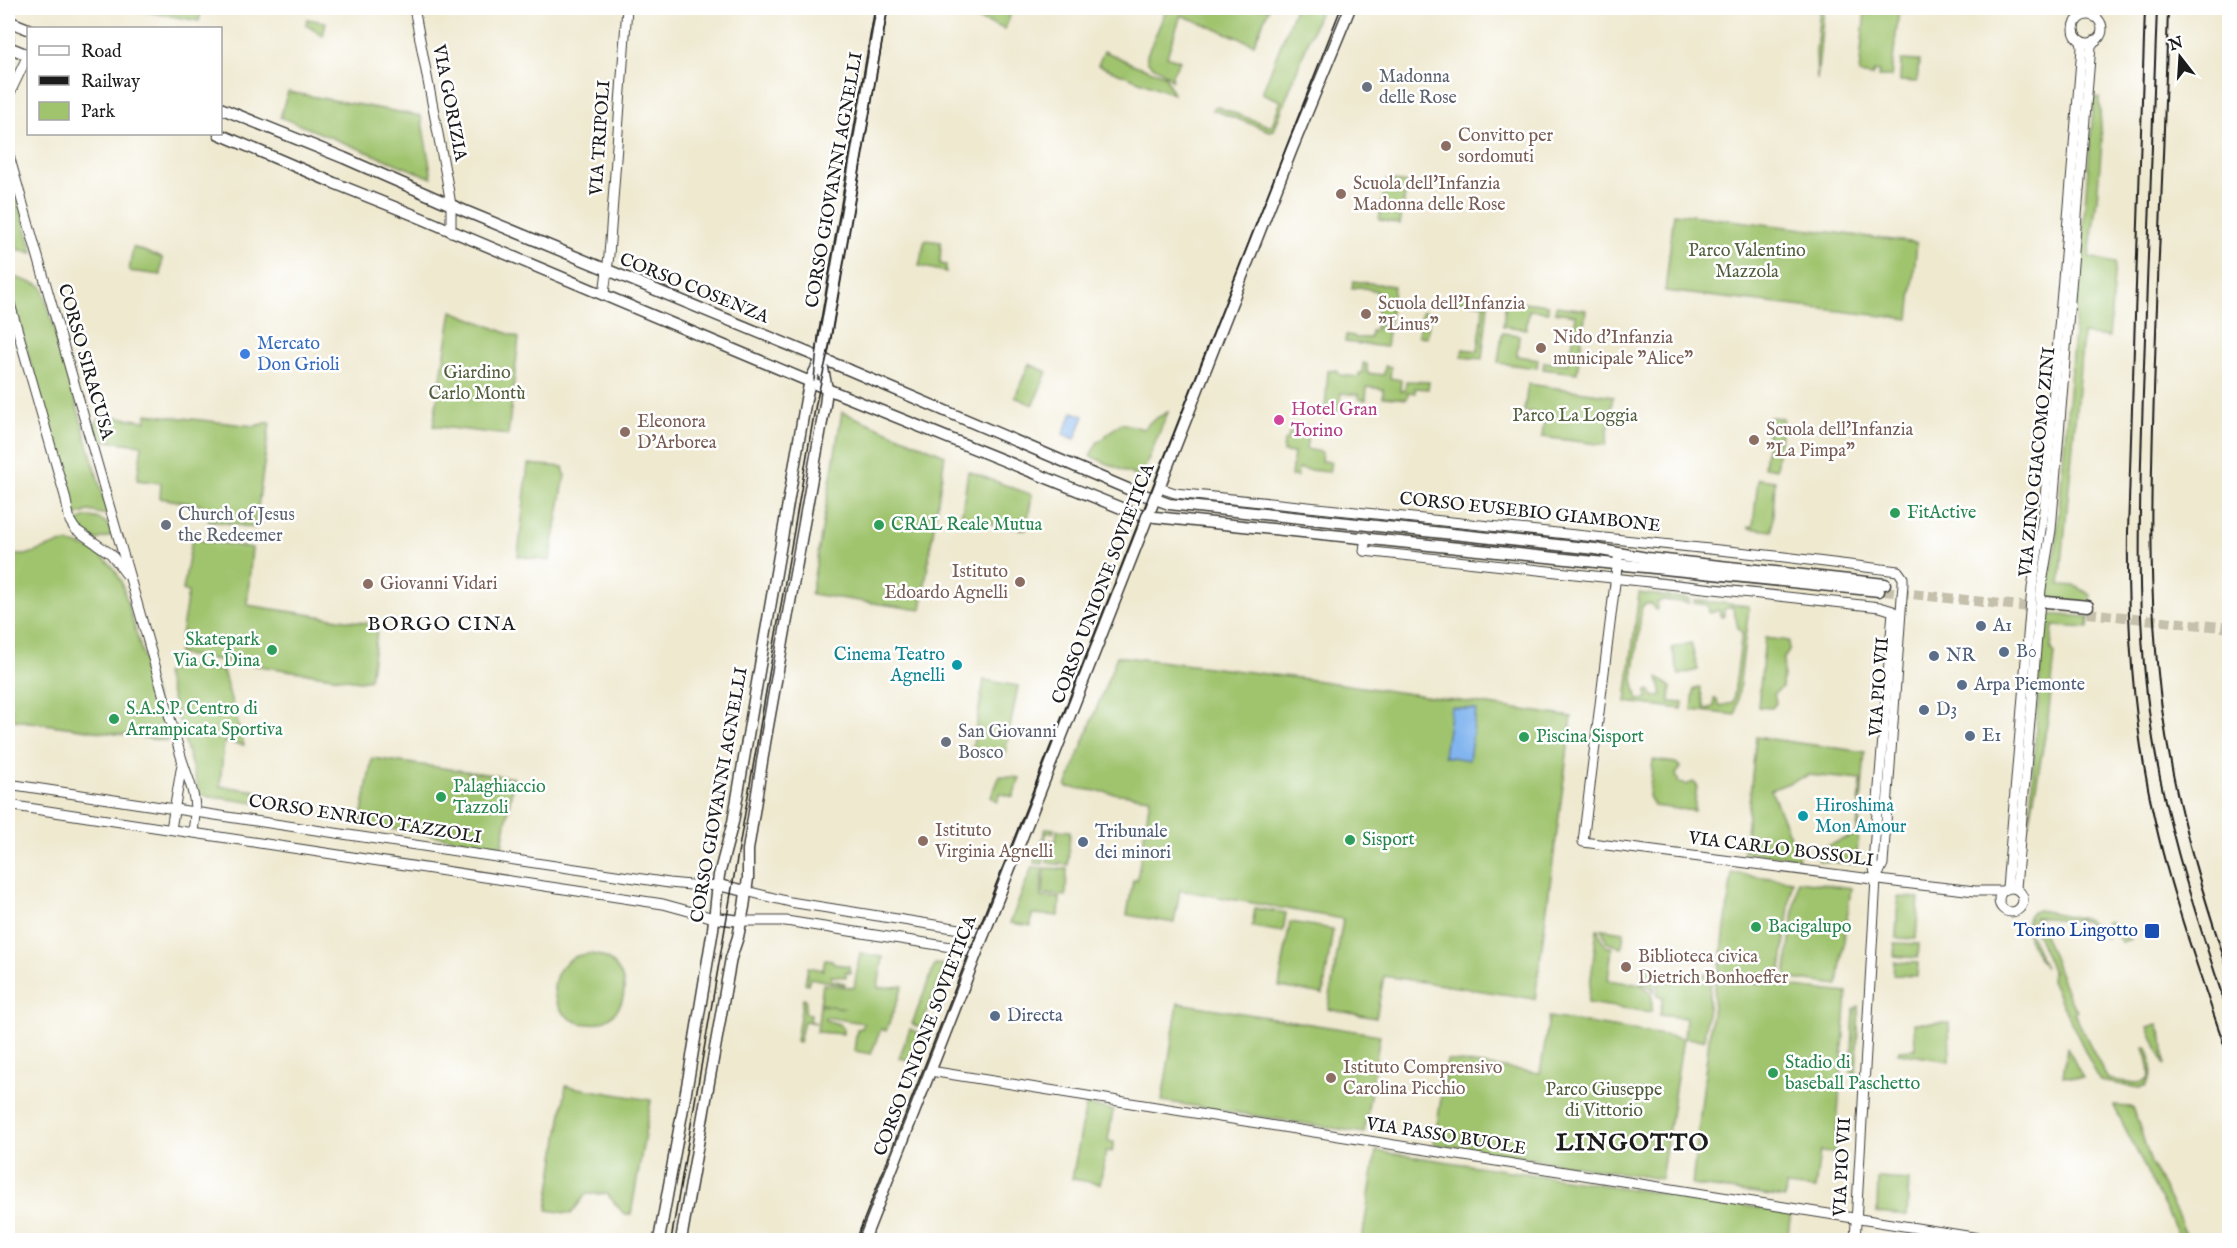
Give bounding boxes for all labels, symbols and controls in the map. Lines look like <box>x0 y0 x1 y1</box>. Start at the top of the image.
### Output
legend <box>27 27 222 135</box>
north arrow <box>2150 27 2210 87</box>
text: N <box>2166 33 2186 56</box>
text: Road <box>81 41 122 64</box>
street label: VIA GORIZIA <box>426 42 472 164</box>
street label: CORSO GIOVANNI AGNELLI <box>801 50 869 310</box>
place label: Madonna delle Rose <box>1379 66 1457 110</box>
text: Railway <box>81 71 140 94</box>
street label: VIA TRIPOLI <box>585 79 617 198</box>
marker: Madonna delle Rose <box>1360 80 1374 94</box>
text: Park <box>81 101 116 124</box>
place label: Convitto per sordomuti <box>1458 125 1554 169</box>
marker: Convitto per sordomuti <box>1439 139 1453 153</box>
place label: Scuola dell'Infanzia Madonna delle Rose <box>1353 173 1506 217</box>
marker: Scuola dell'Infanzia Madonna delle Rose <box>1334 187 1348 201</box>
park label: Parco Valentino Mazzola <box>1688 240 1806 284</box>
street label: CORSO COSENZA <box>616 249 773 330</box>
street label: CORSO SIRACUSA <box>52 281 118 443</box>
place label: Scuola dell'Infanzia "Linus" <box>1378 293 1526 337</box>
marker: Scuola dell'Infanzia "Linus" <box>1359 307 1373 321</box>
place label: Nido d'Infanzia municipale "Alice" <box>1553 327 1693 371</box>
place label: Mercato Don Grioli <box>257 333 340 377</box>
marker: Nido d'Infanzia municipale "Alice" <box>1534 341 1548 355</box>
street label: VIA ZINO GIACOMO ZINI <box>2014 346 2062 579</box>
marker: Mercato Don Grioli <box>238 347 252 361</box>
park label: Giardino Carlo Montù <box>428 362 526 406</box>
place label: Hotel Gran Torino <box>1291 399 1378 443</box>
park label: Parco La Loggia <box>1512 405 1638 428</box>
place label: Eleonora D’Arborea <box>637 411 717 455</box>
marker: Hotel Gran Torino <box>1272 413 1286 427</box>
place label: Scuola dell'Infanzia "La Pimpa" <box>1766 419 1914 463</box>
marker: Eleonora D’Arborea <box>618 425 632 439</box>
marker: Scuola dell'Infanzia "La Pimpa" <box>1747 433 1761 447</box>
street label: CORSO UNIONE SOVIETICA <box>1047 460 1161 708</box>
street label: CORSO EUSEBIO GIAMBONE <box>1398 488 1662 538</box>
place label: FitActive <box>1907 502 1976 525</box>
place label: Church of Jesus the Redeemer <box>178 504 295 548</box>
marker: FitActive <box>1888 506 1902 520</box>
place label: CRAL Reale Mutua <box>891 514 1043 537</box>
marker: Church of Jesus the Redeemer <box>159 518 173 532</box>
marker: CRAL Reale Mutua <box>872 518 886 532</box>
place label: Istituto Edoardo Agnelli <box>884 561 1008 605</box>
place label: Giovanni Vidari <box>380 573 498 596</box>
marker: Istituto Edoardo Agnelli <box>1013 575 1027 589</box>
marker: Giovanni Vidari <box>361 577 375 591</box>
district label: BORGO CINA <box>367 612 517 637</box>
place label: A1 <box>1992 615 2012 638</box>
marker: A1 <box>1974 619 1988 633</box>
place label: Skatepark Via G. Dina <box>172 629 260 673</box>
street label: VIA PIO VII <box>1865 636 1895 739</box>
place label: B0 <box>2016 641 2037 664</box>
marker: Skatepark Via G. Dina <box>265 643 279 657</box>
place label: Cinema Teatro Agnelli <box>834 644 945 688</box>
place label: NR <box>1946 645 1977 668</box>
marker: B0 <box>1997 645 2011 659</box>
marker: NR <box>1927 649 1941 663</box>
marker: Cinema Teatro Agnelli <box>950 658 964 672</box>
street label: CORSO GIOVANNI AGNELLI <box>686 665 754 925</box>
place label: Arpa Piemonte <box>1973 674 2085 697</box>
marker: Arpa Piemonte <box>1955 678 1969 692</box>
place label: S.A.S.P. Centro di Arrampicata Sportiva <box>125 698 283 742</box>
place label: D3 <box>1936 699 1957 722</box>
marker: D3 <box>1917 703 1931 717</box>
marker: S.A.S.P. Centro di Arrampicata Sportiva <box>107 712 121 726</box>
place label: San Giovanni Bosco <box>958 721 1057 765</box>
place label: E1 <box>1982 725 2001 748</box>
place label: Piscina Sisport <box>1536 726 1644 749</box>
marker: E1 <box>1963 729 1977 743</box>
marker: Piscina Sisport <box>1517 730 1531 744</box>
marker: San Giovanni Bosco <box>939 735 953 749</box>
place label: Palaghiaccio Tazzoli <box>453 776 546 820</box>
street label: CORSO ENRICO TAZZOLI <box>247 790 483 850</box>
marker: Palaghiaccio Tazzoli <box>434 790 448 804</box>
place label: Hiroshima Mon Amour <box>1815 795 1907 839</box>
marker: Hiroshima Mon Amour <box>1796 809 1810 823</box>
place label: Istituto Virginia Agnelli <box>934 820 1054 864</box>
place label: Tribunale dei minori <box>1095 821 1171 865</box>
street label: VIA CARLO BOSSOLI <box>1686 827 1875 873</box>
place label: Sisport <box>1362 829 1415 852</box>
marker: Sisport <box>1343 833 1357 847</box>
marker: Istituto Virginia Agnelli <box>916 834 930 848</box>
marker: Tribunale dei minori <box>1076 835 1090 849</box>
street label: CORSO UNIONE SOVIETICA <box>869 912 983 1160</box>
place label: Bacigalupo <box>1768 916 1852 939</box>
marker: Bacigalupo <box>1749 920 1763 934</box>
place label: Torino Lingotto <box>2014 920 2138 943</box>
marker: Torino Lingotto <box>2143 922 2161 940</box>
place label: Biblioteca civica Dietrich Bonhoeffer <box>1638 946 1789 990</box>
marker: Biblioteca civica Dietrich Bonhoeffer <box>1619 960 1633 974</box>
place label: Directa <box>1007 1005 1063 1028</box>
marker: Directa <box>988 1009 1002 1023</box>
place label: Stadio di baseball Paschetto <box>1785 1052 1920 1096</box>
place label: Istituto Comprensivo Carolina Picchio <box>1343 1057 1503 1101</box>
marker: Stadio di baseball Paschetto <box>1766 1066 1780 1080</box>
marker: Istituto Comprensivo Carolina Picchio <box>1324 1071 1338 1085</box>
park label: Parco Giuseppe di Vittorio <box>1546 1079 1662 1123</box>
street label: VIA PASSO BUOLE <box>1363 1113 1528 1161</box>
street label: VIA PIO VII <box>1829 1116 1857 1218</box>
district label: LINGOTTO <box>1556 1128 1710 1159</box>

